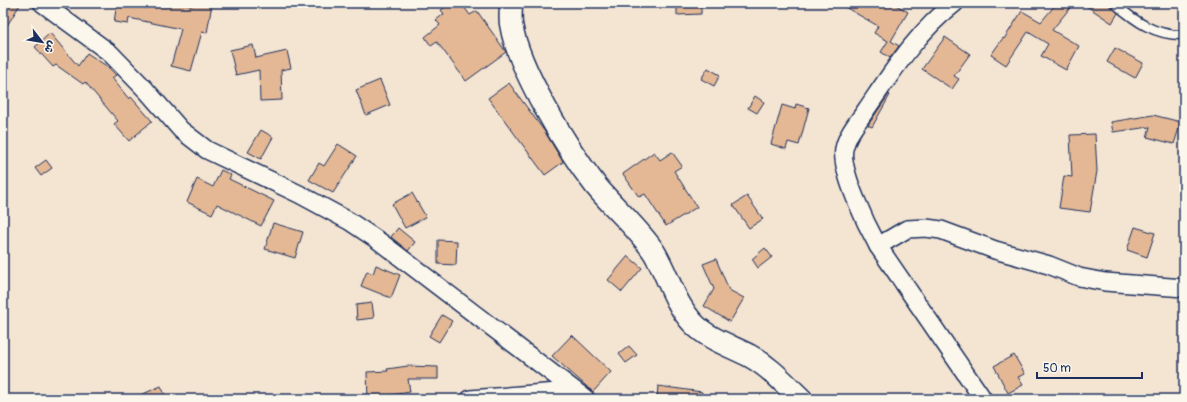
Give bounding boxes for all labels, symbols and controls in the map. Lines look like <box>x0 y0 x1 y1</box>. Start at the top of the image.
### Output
north arrow <box>22 22 62 62</box>
text: ش <box>41 38 59 55</box>
scale bar <box>1037 354 1142 380</box>
text: 50 m <box>1043 361 1071 376</box>

